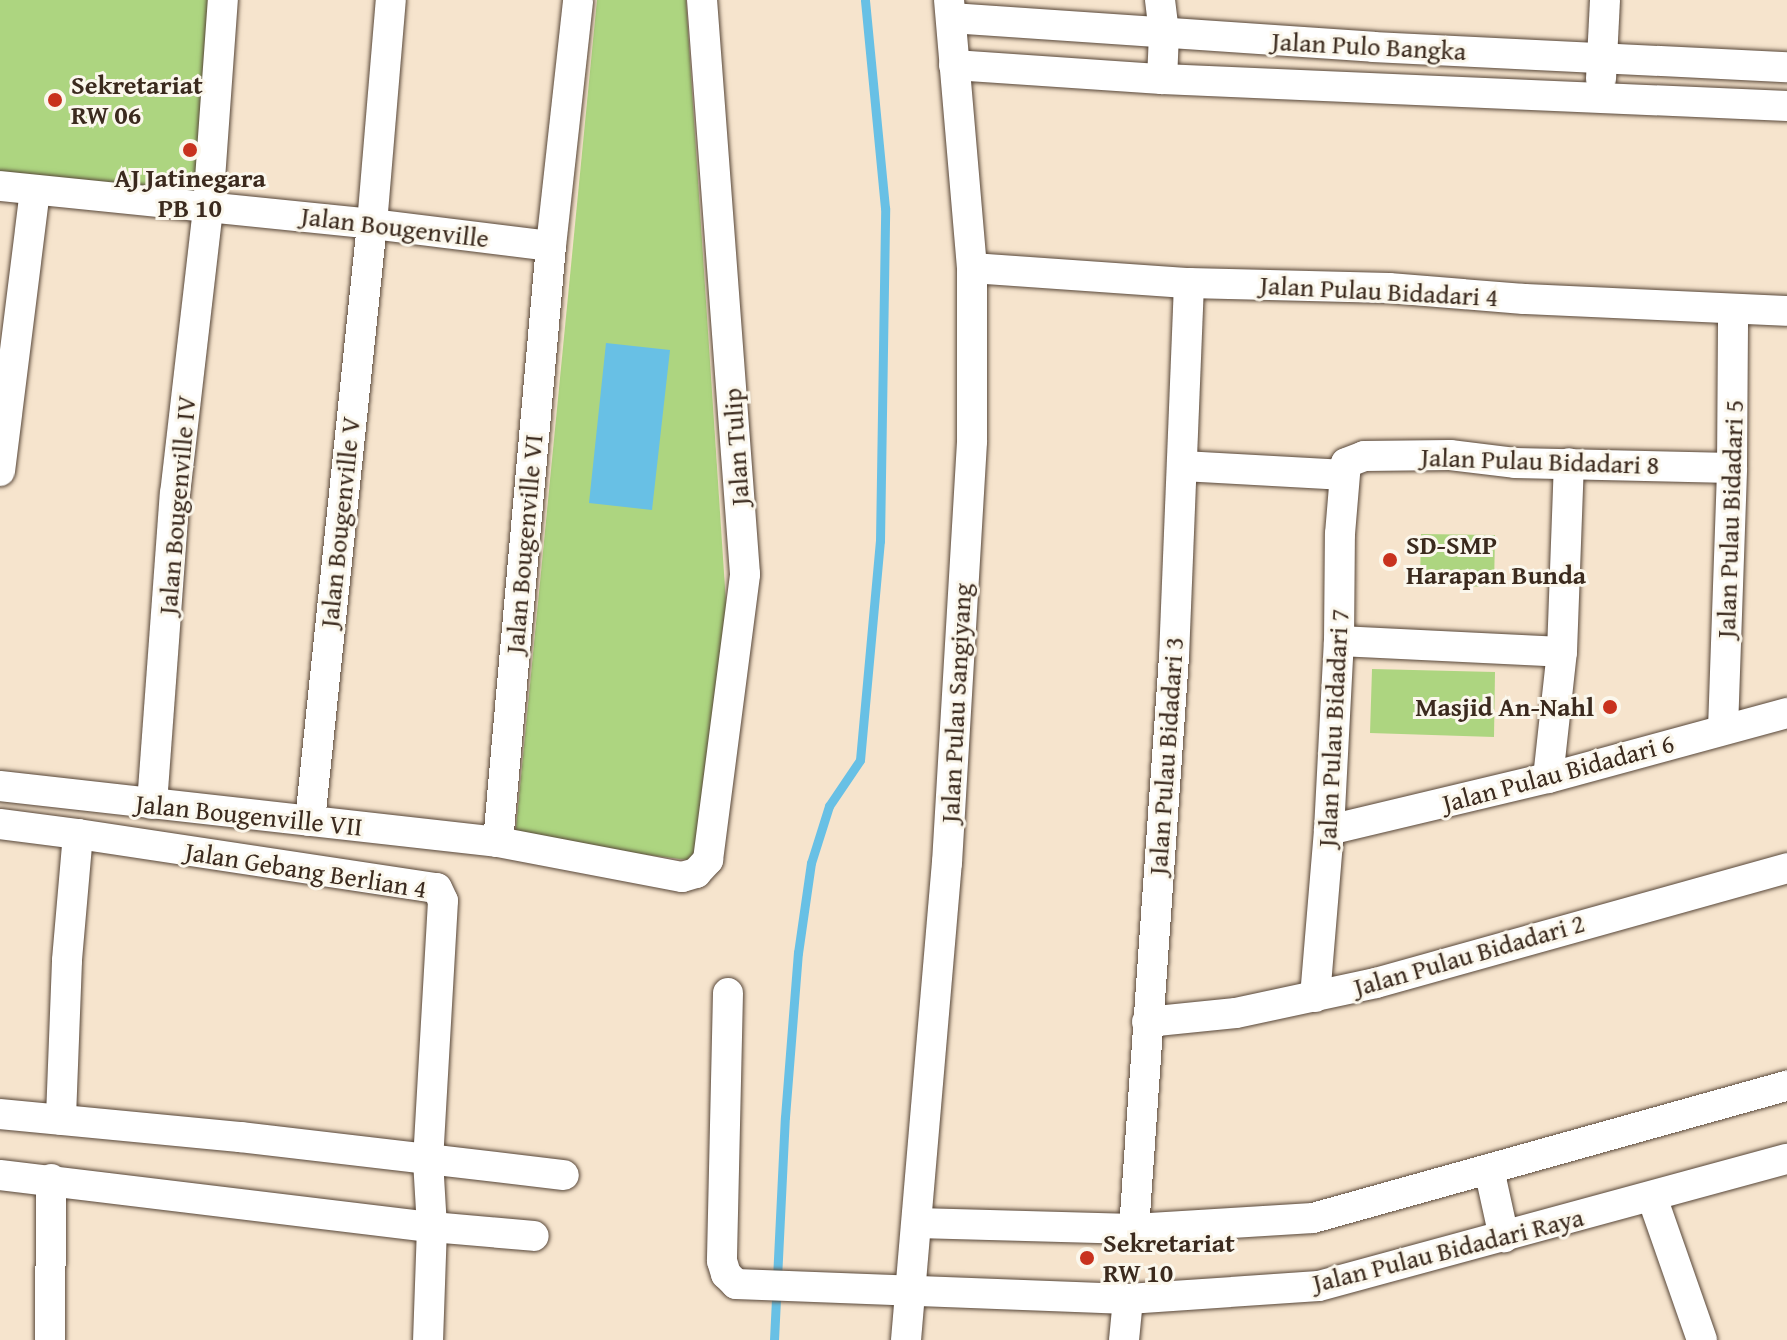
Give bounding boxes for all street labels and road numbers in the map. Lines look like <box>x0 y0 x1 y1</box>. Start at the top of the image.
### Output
street label: Jalan Pulo Bangka <box>1271 25 1467 67</box>
street label: Jalan Bougenville <box>299 200 491 254</box>
street label: Jalan Pulau Bidadari 4 <box>1259 269 1499 313</box>
street label: Jalan Tulip <box>716 387 756 507</box>
street label: Jalan Bougenville IV <box>152 394 202 616</box>
street label: Jalan Pulau Bidadari 5 <box>1710 399 1750 639</box>
street label: Jalan Bougenville V <box>313 415 367 629</box>
street label: Jalan Bougenville VI <box>499 433 549 655</box>
street label: Jalan Pulau Bidadari 8 <box>1420 441 1660 481</box>
street label: Jalan Pulau Sangiyang <box>934 582 978 824</box>
street label: Jalan Pulau Bidadari 7 <box>1311 608 1355 848</box>
street label: Jalan Pulau Bidadari 3 <box>1142 636 1190 876</box>
street label: Jalan Pulau Bidadari 6 <box>1439 727 1677 819</box>
street label: Jalan Bougenville VII <box>134 788 364 842</box>
street label: Jalan Gebang Berlian 4 <box>183 835 429 905</box>
street label: Jalan Pulau Bidadari 2 <box>1350 907 1588 1003</box>
street label: Jalan Pulau Bidadari Raya <box>1309 1201 1587 1299</box>

